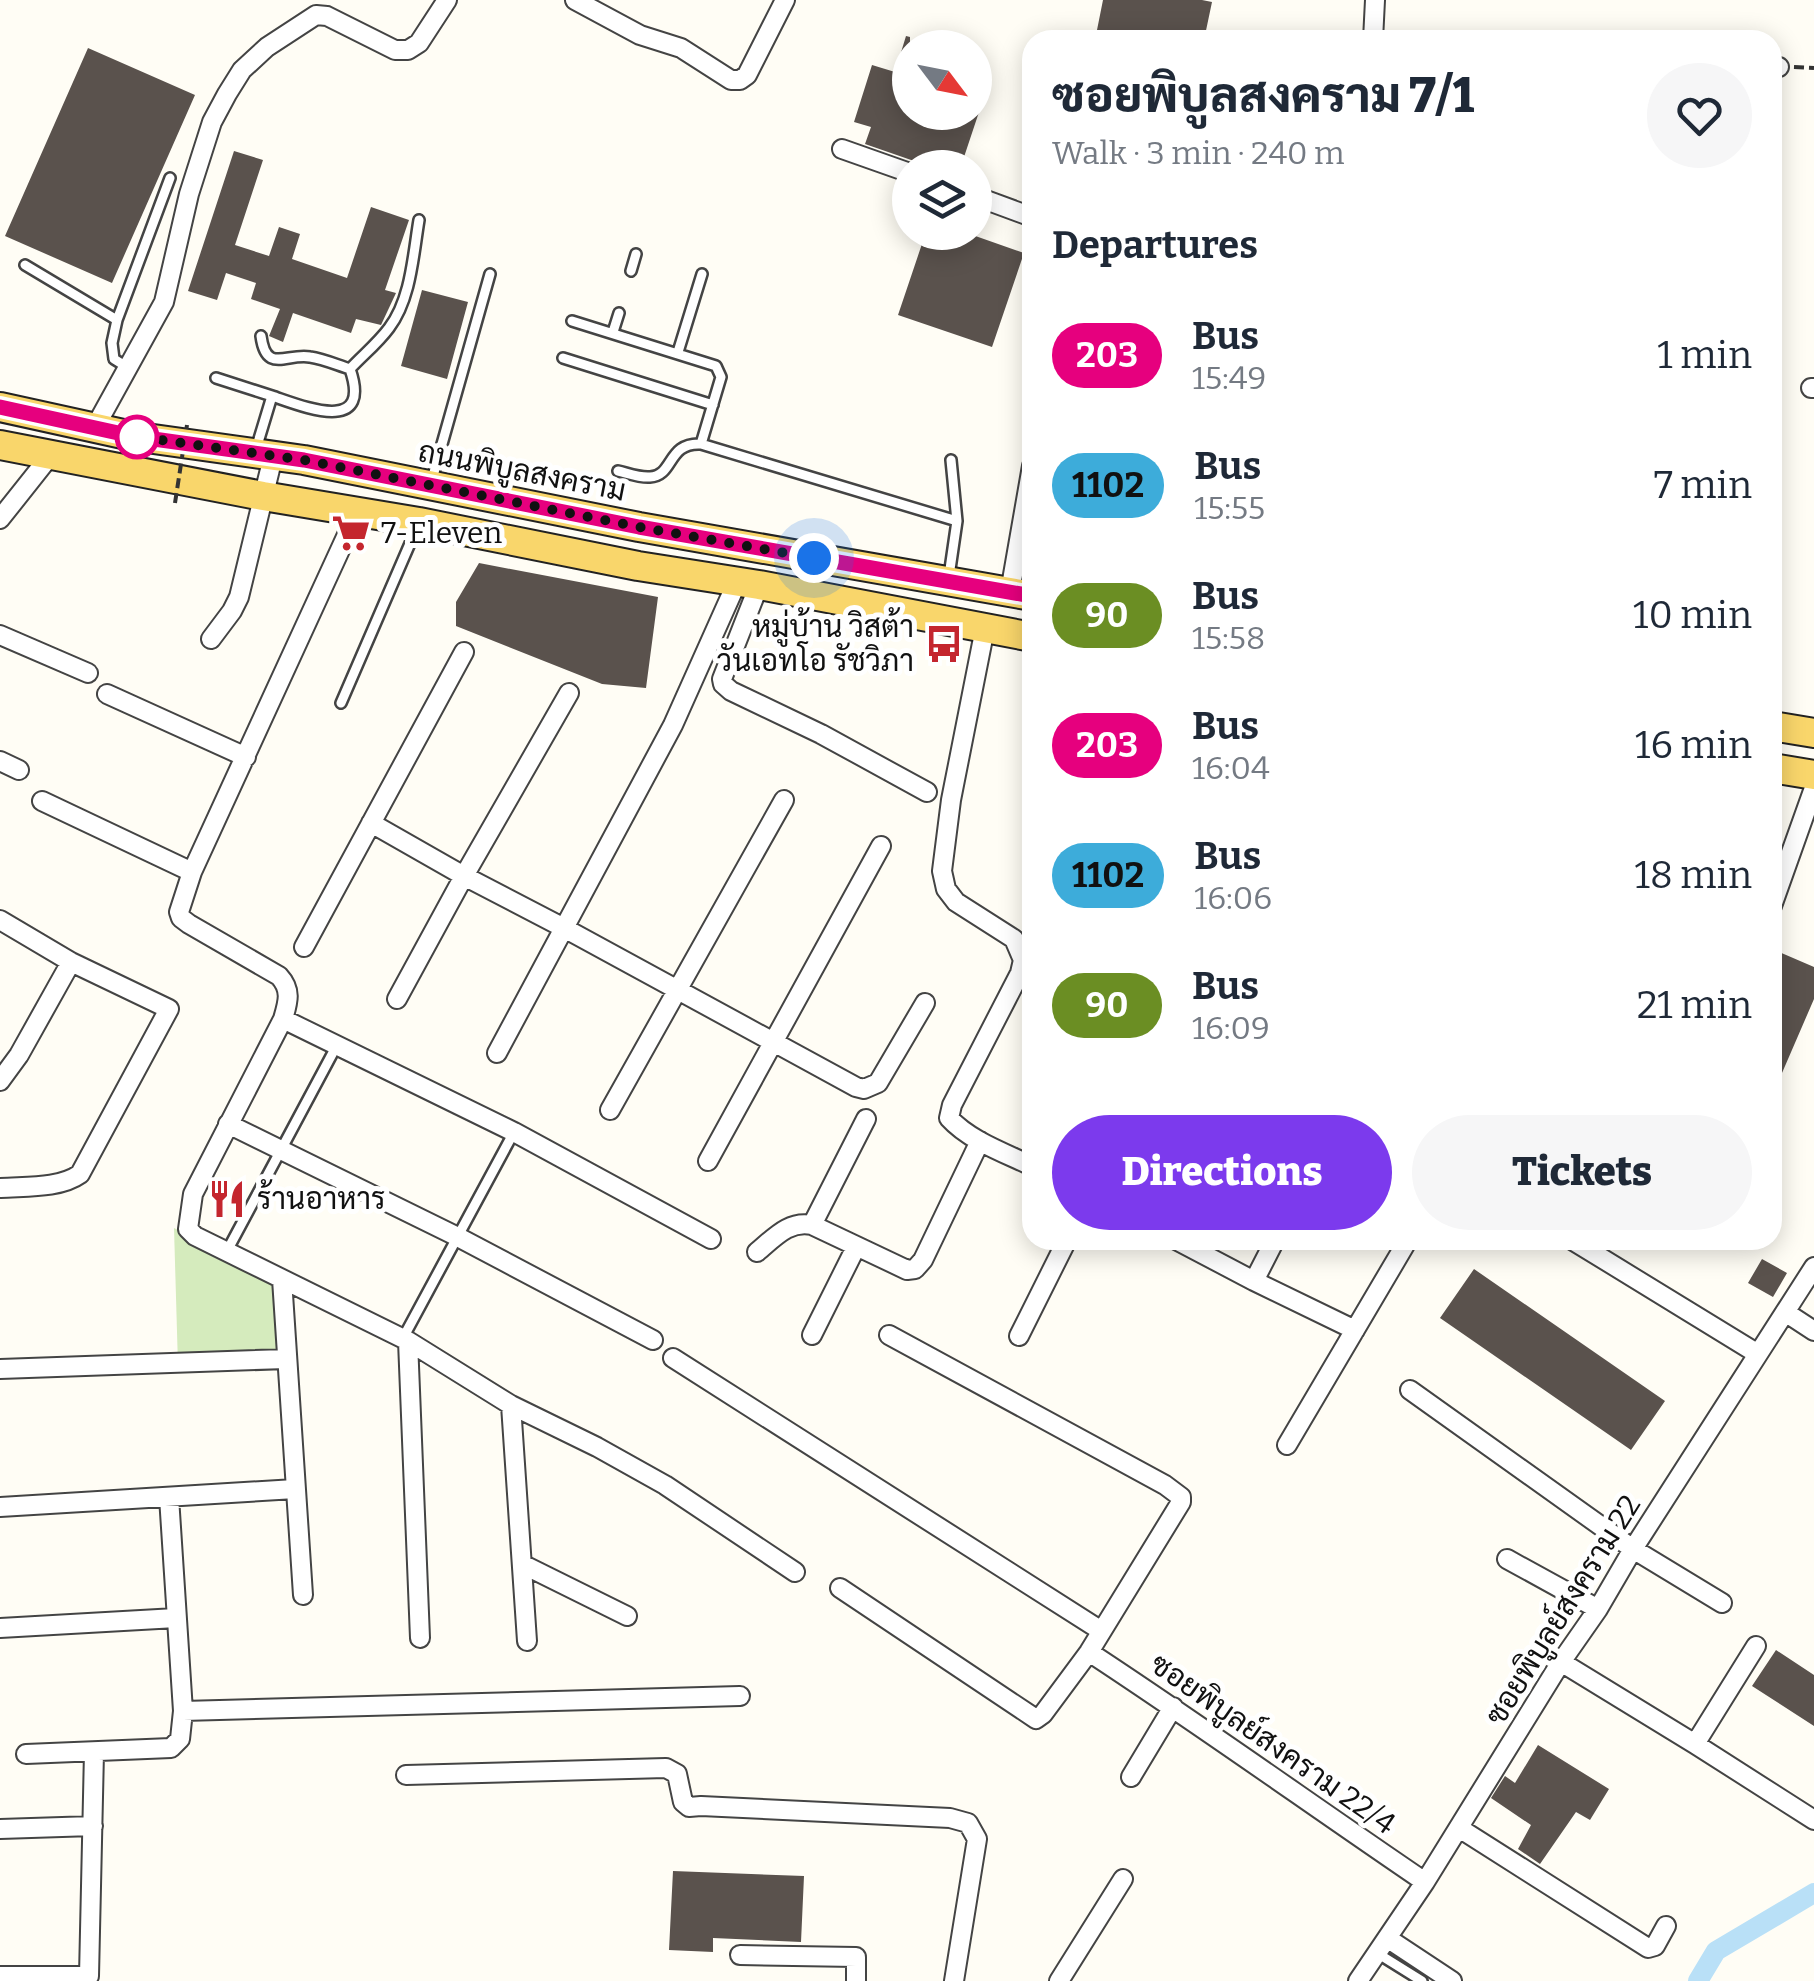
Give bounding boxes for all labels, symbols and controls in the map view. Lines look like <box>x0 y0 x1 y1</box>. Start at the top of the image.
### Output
north arrow <box>892 30 992 130</box>
map controls <box>892 30 992 250</box>
button: heart <box>1647 63 1752 168</box>
text: ซอยพิบูลสงคราม 7/1 <box>1052 67 1474 125</box>
text: Walk · 3 min · 240 m <box>1052 134 1345 172</box>
button: layers <box>892 150 992 250</box>
text: Departures <box>1052 222 1258 268</box>
text: Bus <box>1192 313 1259 359</box>
text: 1 min <box>1657 332 1752 378</box>
text: 203 <box>1076 334 1138 376</box>
text: 15:49 <box>1192 359 1266 397</box>
unlabelled marker <box>116 416 158 458</box>
street label: ถนนพิบูลสงคราม <box>415 433 629 511</box>
text: Bus <box>1194 443 1261 489</box>
text: 7 min <box>1654 462 1752 508</box>
text: 1102 <box>1072 464 1144 506</box>
text: 15:55 <box>1194 489 1265 527</box>
supermarket icon: 7-Eleven <box>330 512 372 554</box>
place label: 7-Eleven <box>381 515 502 551</box>
your location <box>789 533 839 583</box>
text: Bus <box>1192 573 1259 619</box>
text: 10 min <box>1633 592 1752 638</box>
text: 90 <box>1086 594 1128 636</box>
place label: หมู่บ้าน วิสต้า วันเอทโอ รัชวิภา <box>717 606 914 679</box>
text: 15:58 <box>1192 619 1265 657</box>
bus stop icon: หมู่บ้าน วิสต้า วันเอทโอ รัชวิภา <box>923 623 965 665</box>
text: Bus <box>1192 703 1259 749</box>
text: 16 min <box>1635 722 1752 768</box>
text: 203 <box>1076 724 1138 766</box>
text: 16:04 <box>1192 749 1270 787</box>
text: Bus <box>1194 833 1261 879</box>
text: 18 min <box>1635 852 1752 898</box>
text: 1102 <box>1072 854 1144 896</box>
text: 16:06 <box>1194 879 1272 917</box>
text: Bus <box>1192 963 1259 1009</box>
text: 21 min <box>1637 982 1752 1028</box>
text: 90 <box>1086 984 1128 1026</box>
text: 16:09 <box>1192 1009 1270 1047</box>
button: Directions <box>1052 1115 1392 1230</box>
button: Tickets <box>1412 1115 1752 1230</box>
restaurant icon: ร้านอาหาร <box>206 1178 248 1220</box>
place label: ร้านอาหาร <box>257 1178 386 1217</box>
street label: ซอยพิบูลย์สงคราม 22 <box>1476 1487 1650 1733</box>
street label: ซอยพิบูลย์สงคราม 22/4 <box>1142 1644 1404 1844</box>

